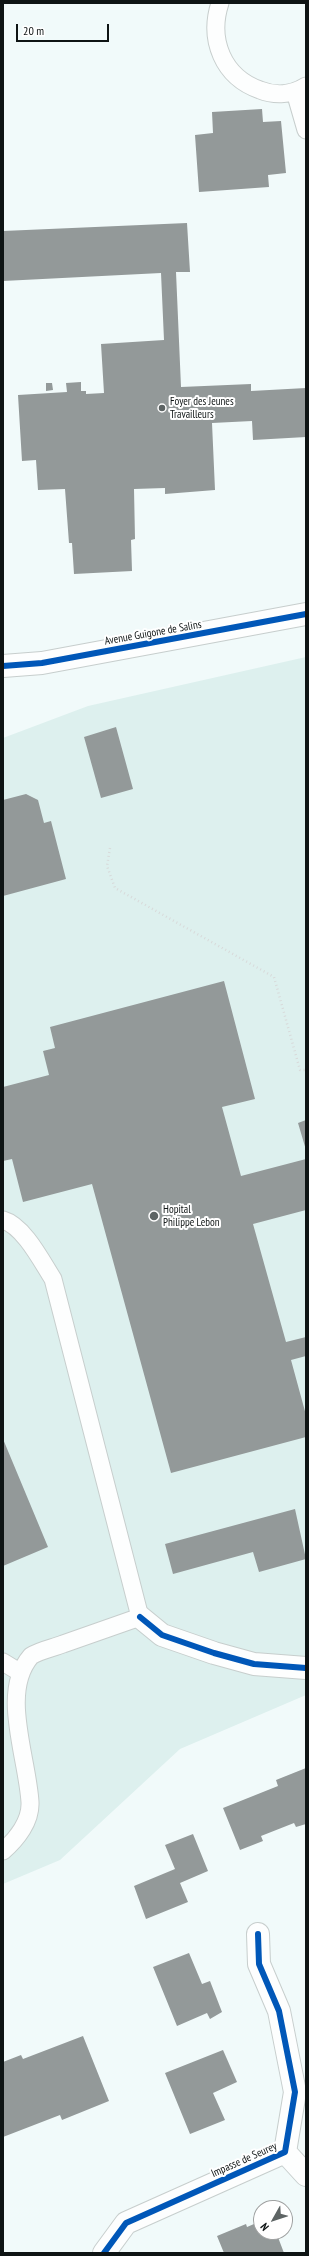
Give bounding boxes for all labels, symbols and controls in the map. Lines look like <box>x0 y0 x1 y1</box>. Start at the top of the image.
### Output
scale bar <box>18 16 111 42</box>
text: 20 m <box>23 23 44 38</box>
place label: Foyer des Jeunes Travailleurs <box>170 395 234 421</box>
marker: Foyer des Jeunes Travailleurs <box>157 403 167 413</box>
street label: Avenue Guigone de Salins <box>104 618 202 648</box>
place label: Hopital Philippe Lebon <box>163 1203 220 1229</box>
marker: Hopital Philippe Lebon <box>148 1210 160 1222</box>
street label: Impasse de Seurey <box>209 2140 279 2180</box>
north arrow <box>253 2200 293 2240</box>
text: N <box>257 2220 272 2234</box>

